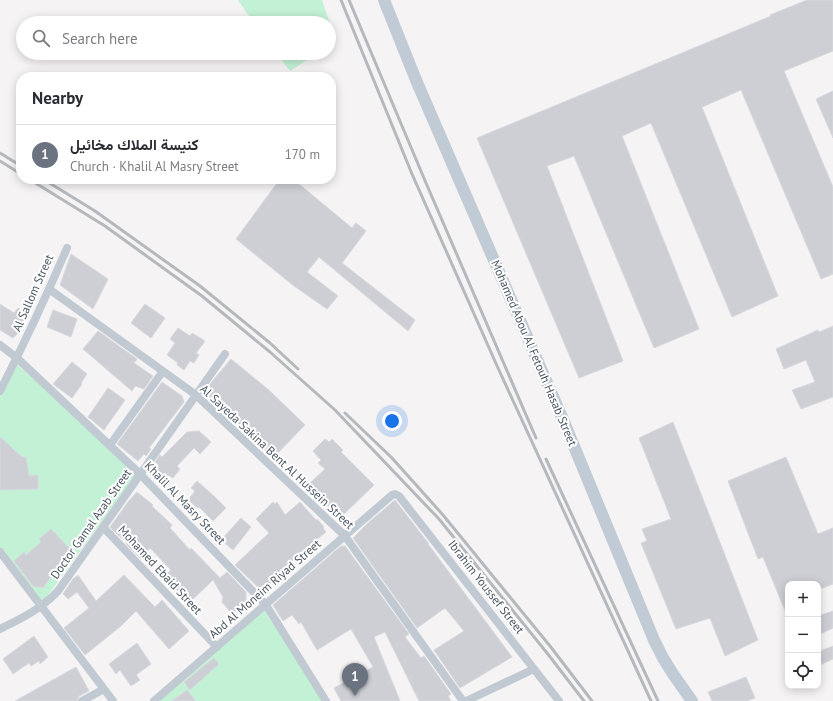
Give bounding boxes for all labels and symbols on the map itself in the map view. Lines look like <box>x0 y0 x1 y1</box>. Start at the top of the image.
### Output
street label: Al Sallom Street <box>9 252 56 334</box>
street label: Mohamed Abou Al Fetouh Hasab Street <box>488 257 581 448</box>
street label: Al Sayeda Sakina Bent Al Hussein Street <box>197 381 357 532</box>
your location <box>382 411 402 431</box>
street label: Khalil Al Masry Street <box>142 458 229 547</box>
street label: Doctor Gamal Azab Street <box>47 466 134 582</box>
street label: Mohamed Ebaid Street <box>115 522 206 617</box>
street label: Abd Al Moneim Riyad Street <box>206 536 324 641</box>
street label: Ibrahim Youssef Street <box>445 537 528 637</box>
pin: 1 <box>342 663 368 696</box>

